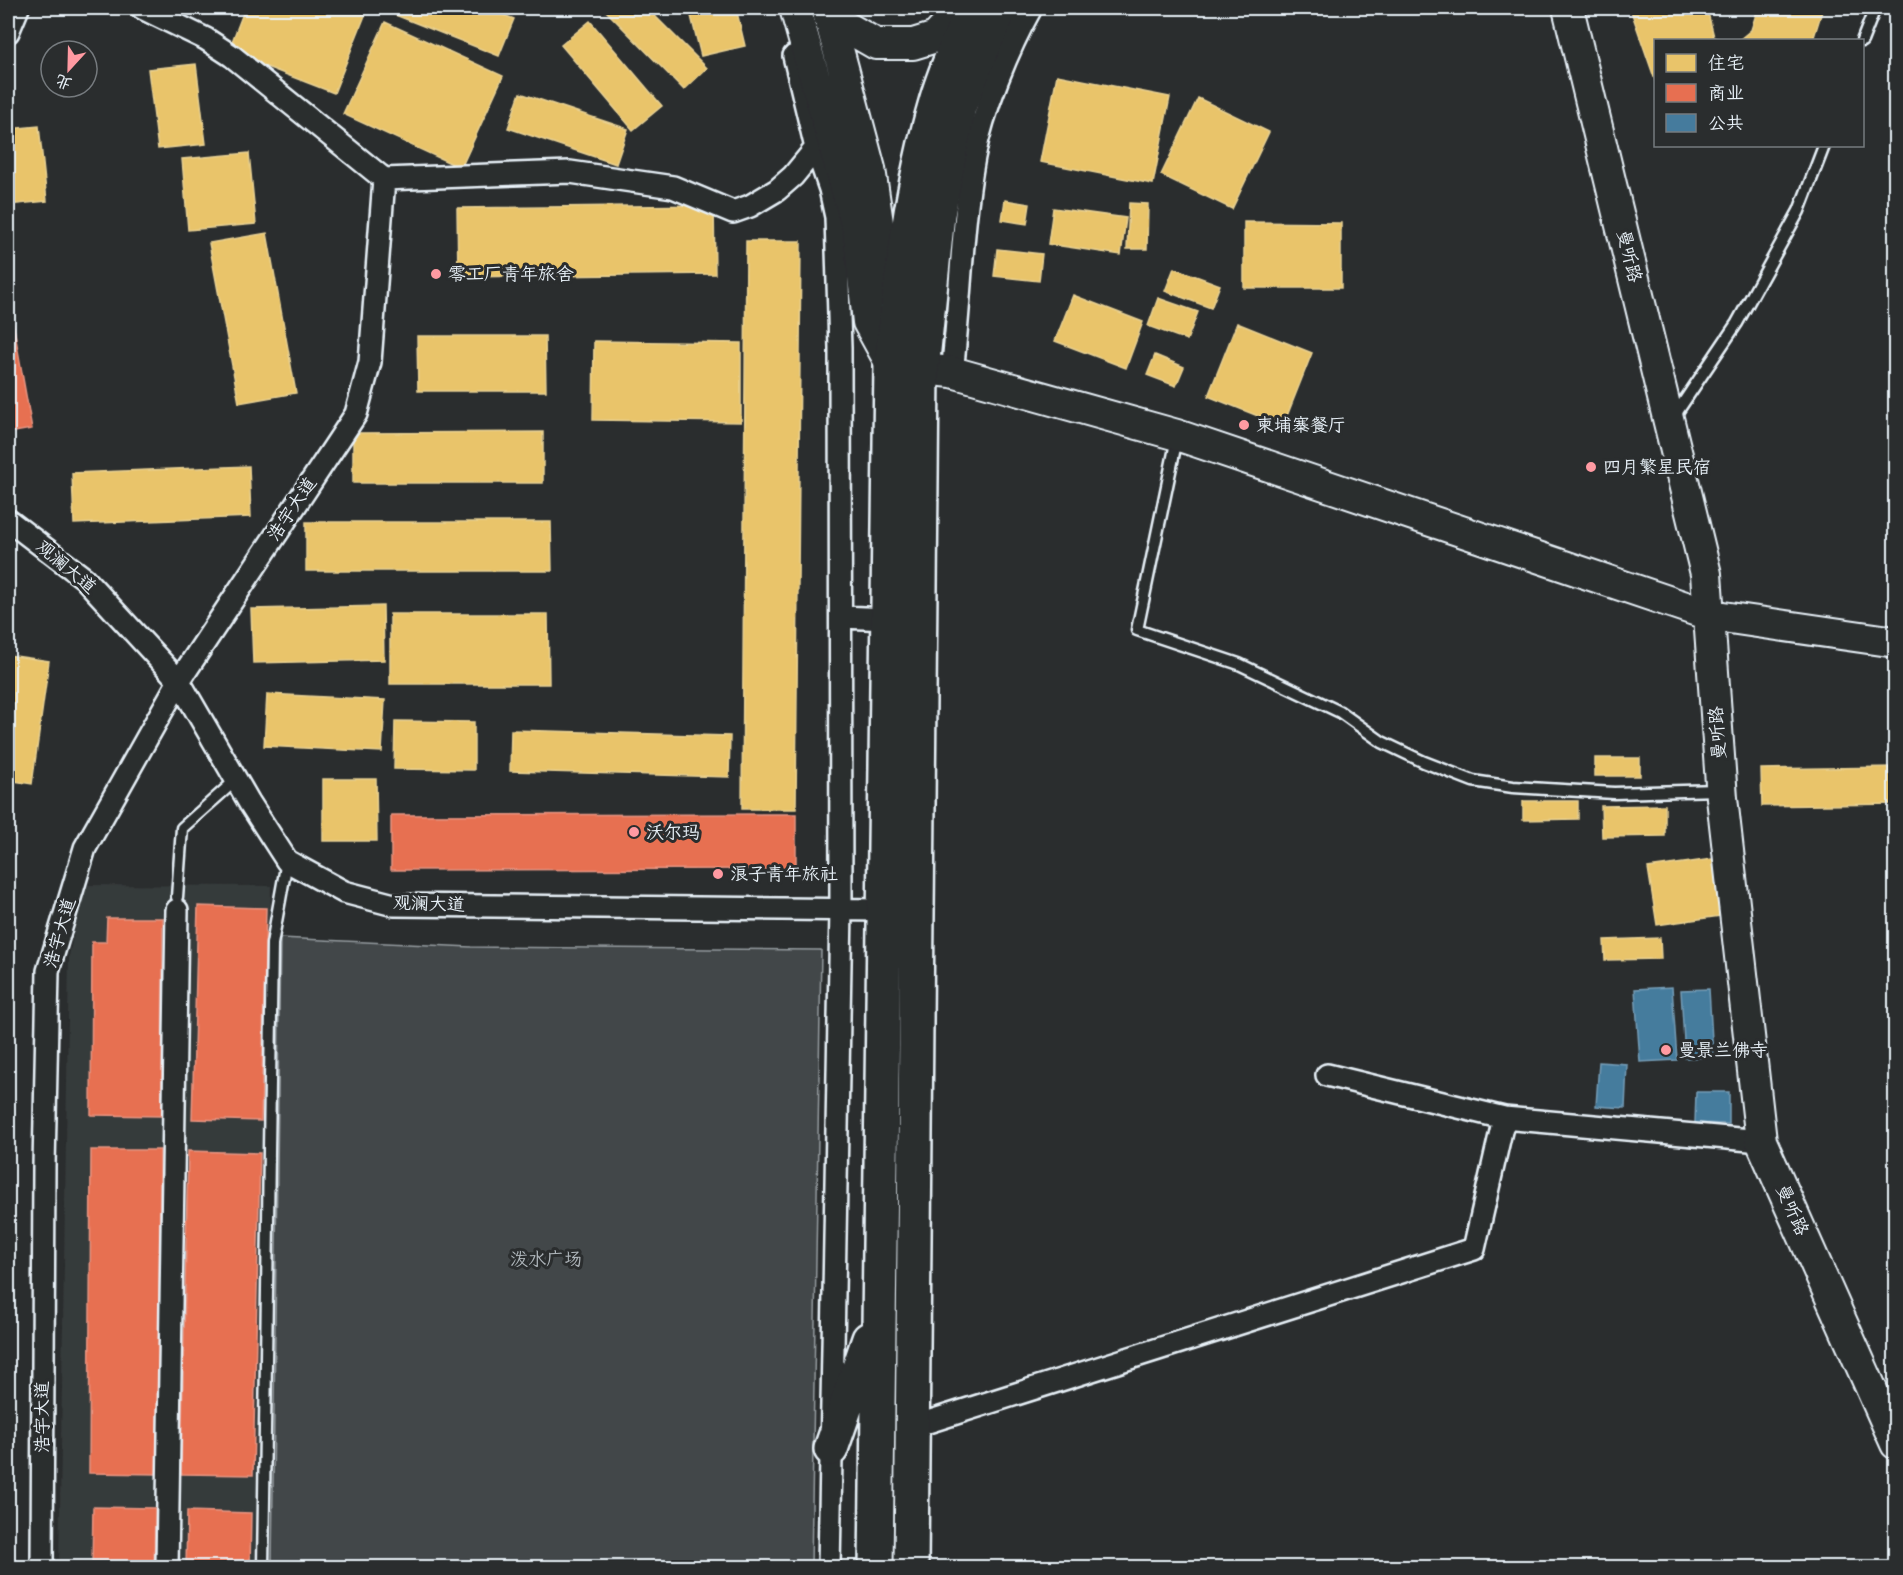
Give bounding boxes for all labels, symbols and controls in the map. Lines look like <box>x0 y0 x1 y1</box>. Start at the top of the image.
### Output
north arrow <box>39 39 99 99</box>
legend <box>1654 39 1864 147</box>
text: 住宅 <box>1708 53 1744 74</box>
text: 北 <box>53 70 75 93</box>
text: 商业 <box>1708 83 1744 104</box>
text: 公共 <box>1708 113 1744 134</box>
street label: 曼听路 <box>1612 227 1646 285</box>
place label: 零工厂青年旅舍 <box>448 264 574 285</box>
marker: 零工厂青年旅舍 <box>429 267 443 281</box>
place label: 柬埔寨餐厅 <box>1256 415 1346 436</box>
marker: 柬埔寨餐厅 <box>1237 418 1251 432</box>
place label: 四月繁星民宿 <box>1603 457 1711 478</box>
marker: 四月繁星民宿 <box>1584 460 1598 474</box>
street label: 浩宇大道 <box>263 473 321 545</box>
street label: 观澜大道 <box>32 536 100 598</box>
street label: 曼听路 <box>1706 705 1730 761</box>
place label: 沃尔玛 <box>646 822 700 843</box>
marker: 沃尔玛 <box>627 825 641 839</box>
place label: 浪子青年旅社 <box>730 864 838 885</box>
marker: 浪子青年旅社 <box>711 867 725 881</box>
street label: 观澜大道 <box>393 892 465 916</box>
street label: 浩宇大道 <box>40 896 80 970</box>
place label: 曼景兰佛寺 <box>1678 1040 1768 1061</box>
marker: 曼景兰佛寺 <box>1659 1043 1673 1057</box>
street label: 曼听路 <box>1771 1181 1813 1239</box>
park label: 泼水广场 <box>510 1249 582 1270</box>
street label: 浩宇大道 <box>32 1381 53 1453</box>

